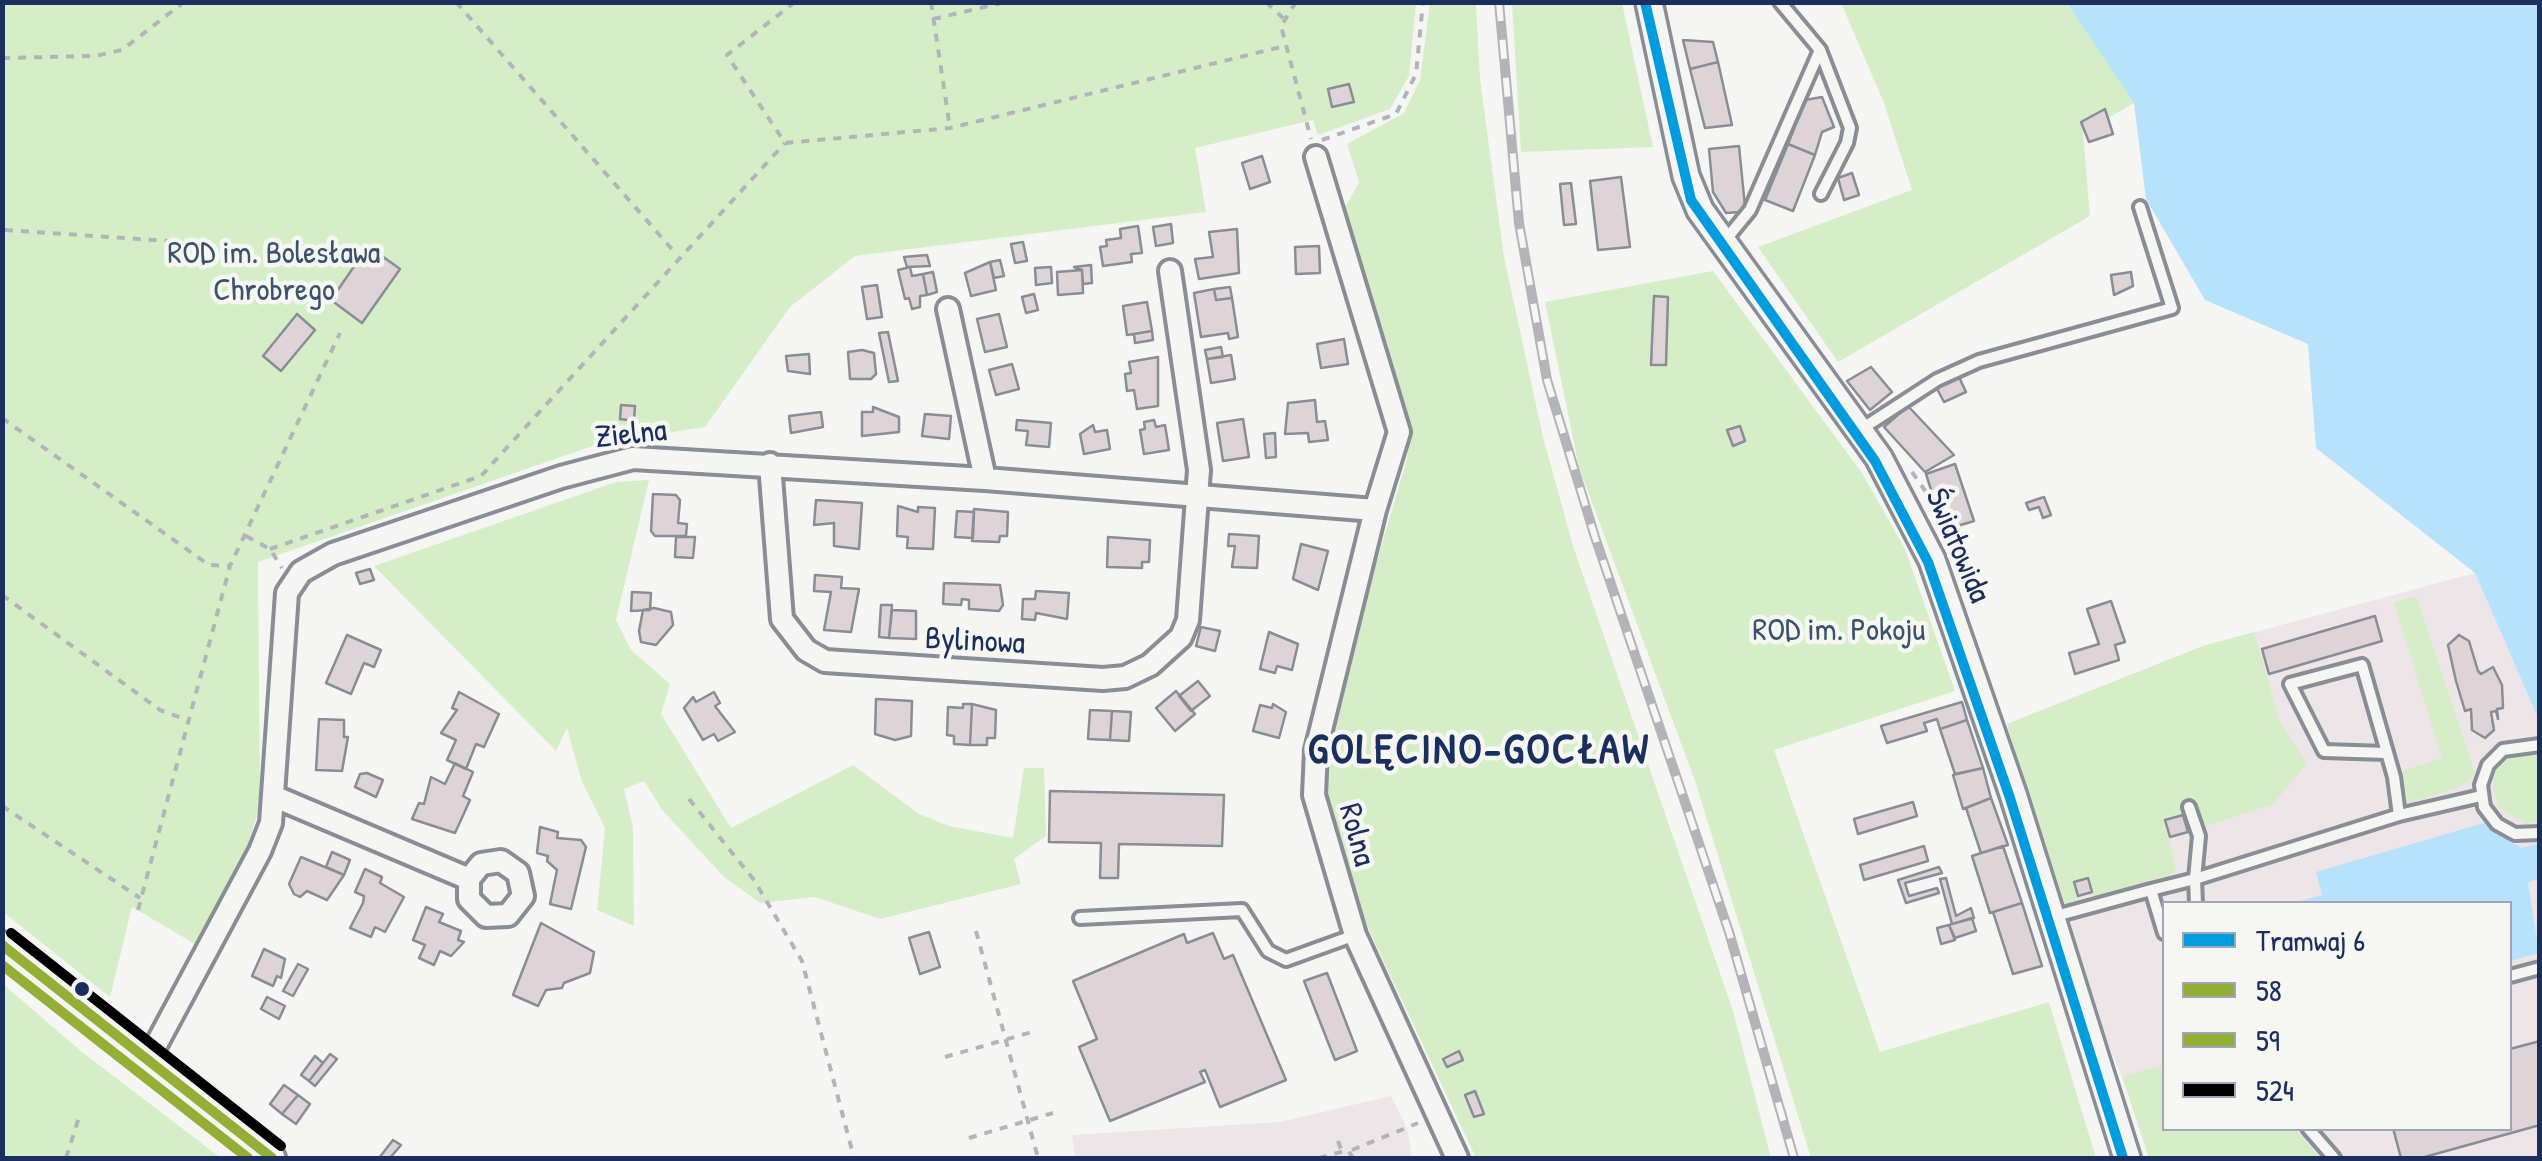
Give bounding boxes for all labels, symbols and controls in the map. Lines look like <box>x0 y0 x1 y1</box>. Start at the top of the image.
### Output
park label: ROD im. Bolesława Chrobrego <box>168 235 380 310</box>
street label: Zielna <box>593 412 669 458</box>
street label: Światowida <box>1916 483 1998 609</box>
park label: ROD im. Pokoju <box>1753 612 1925 650</box>
street label: Bylinowa <box>924 620 1026 664</box>
district label: GOLĘCINO-GOCŁAW <box>1308 727 1650 777</box>
street label: Rolna <box>1329 800 1383 870</box>
legend <box>2162 901 2512 1131</box>
text: Tramwaj 6 <box>2256 920 2365 960</box>
text: 58 <box>2256 970 2282 1010</box>
unlabelled marker <box>72 979 92 999</box>
text: 59 <box>2256 1020 2280 1060</box>
text: 524 <box>2256 1070 2294 1110</box>

